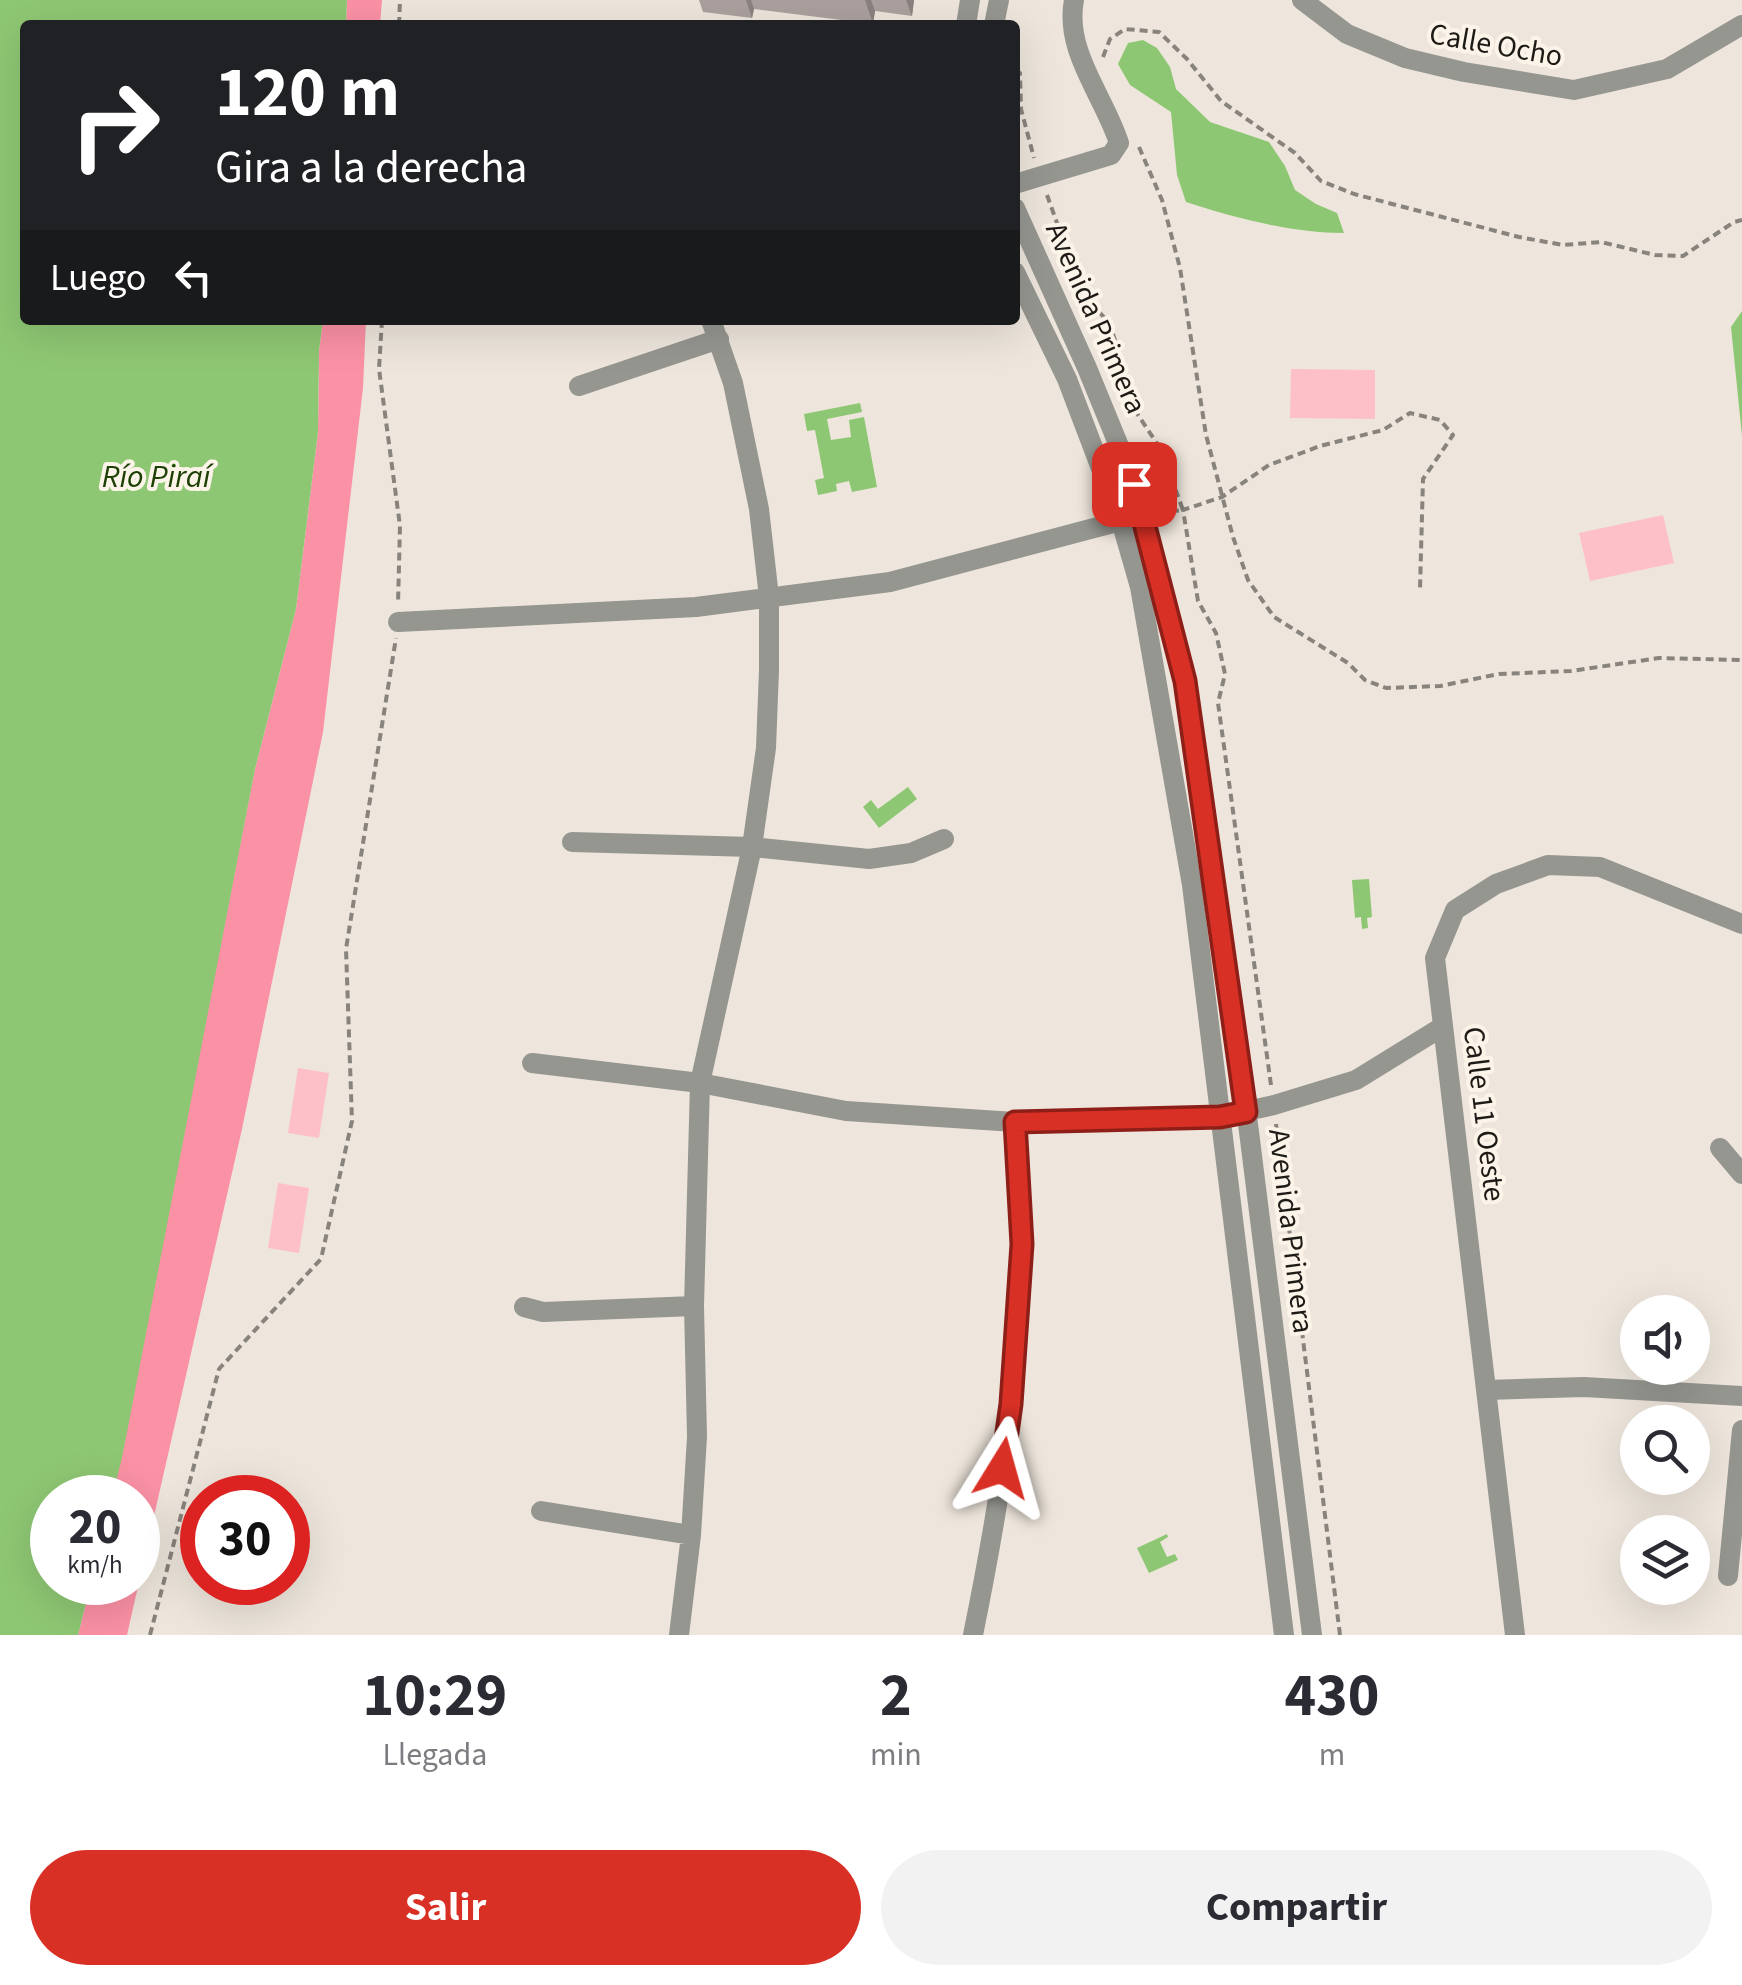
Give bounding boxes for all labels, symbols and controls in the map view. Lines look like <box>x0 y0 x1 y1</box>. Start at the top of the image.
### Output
street label: Calle Ocho <box>1426 12 1566 78</box>
text: 120 m <box>215 43 400 143</box>
icon: right <box>50 60 180 190</box>
text: Gira a la derecha <box>215 136 527 200</box>
street label: Avenida Primera <box>1035 215 1157 421</box>
icon: left <box>166 250 221 305</box>
text: Luego <box>50 251 146 305</box>
pin <box>1092 442 1177 527</box>
water label: Río Piraí <box>102 454 215 500</box>
icon: arrive <box>1107 457 1162 512</box>
street label: Calle 11 Oeste <box>1452 1024 1516 1204</box>
street label: Avenida Primera <box>1257 1126 1325 1336</box>
map controls <box>1620 1295 1710 1605</box>
button: sound <box>1620 1295 1710 1385</box>
button: search <box>1620 1405 1710 1495</box>
position arrow <box>950 1416 1054 1520</box>
speed limit sign: 30 <box>180 1475 310 1605</box>
text: 20 <box>69 1492 121 1563</box>
button: layers <box>1620 1515 1710 1605</box>
text: km/h <box>67 1547 123 1583</box>
text: 10:29 <box>363 1654 507 1739</box>
text: 2 <box>880 1654 912 1739</box>
text: 430 <box>1284 1654 1379 1739</box>
text: Llegada <box>383 1732 487 1778</box>
text: min <box>870 1732 922 1778</box>
text: m <box>1319 1732 1345 1778</box>
button: Salir <box>30 1850 861 1965</box>
button: Compartir <box>881 1850 1712 1965</box>

